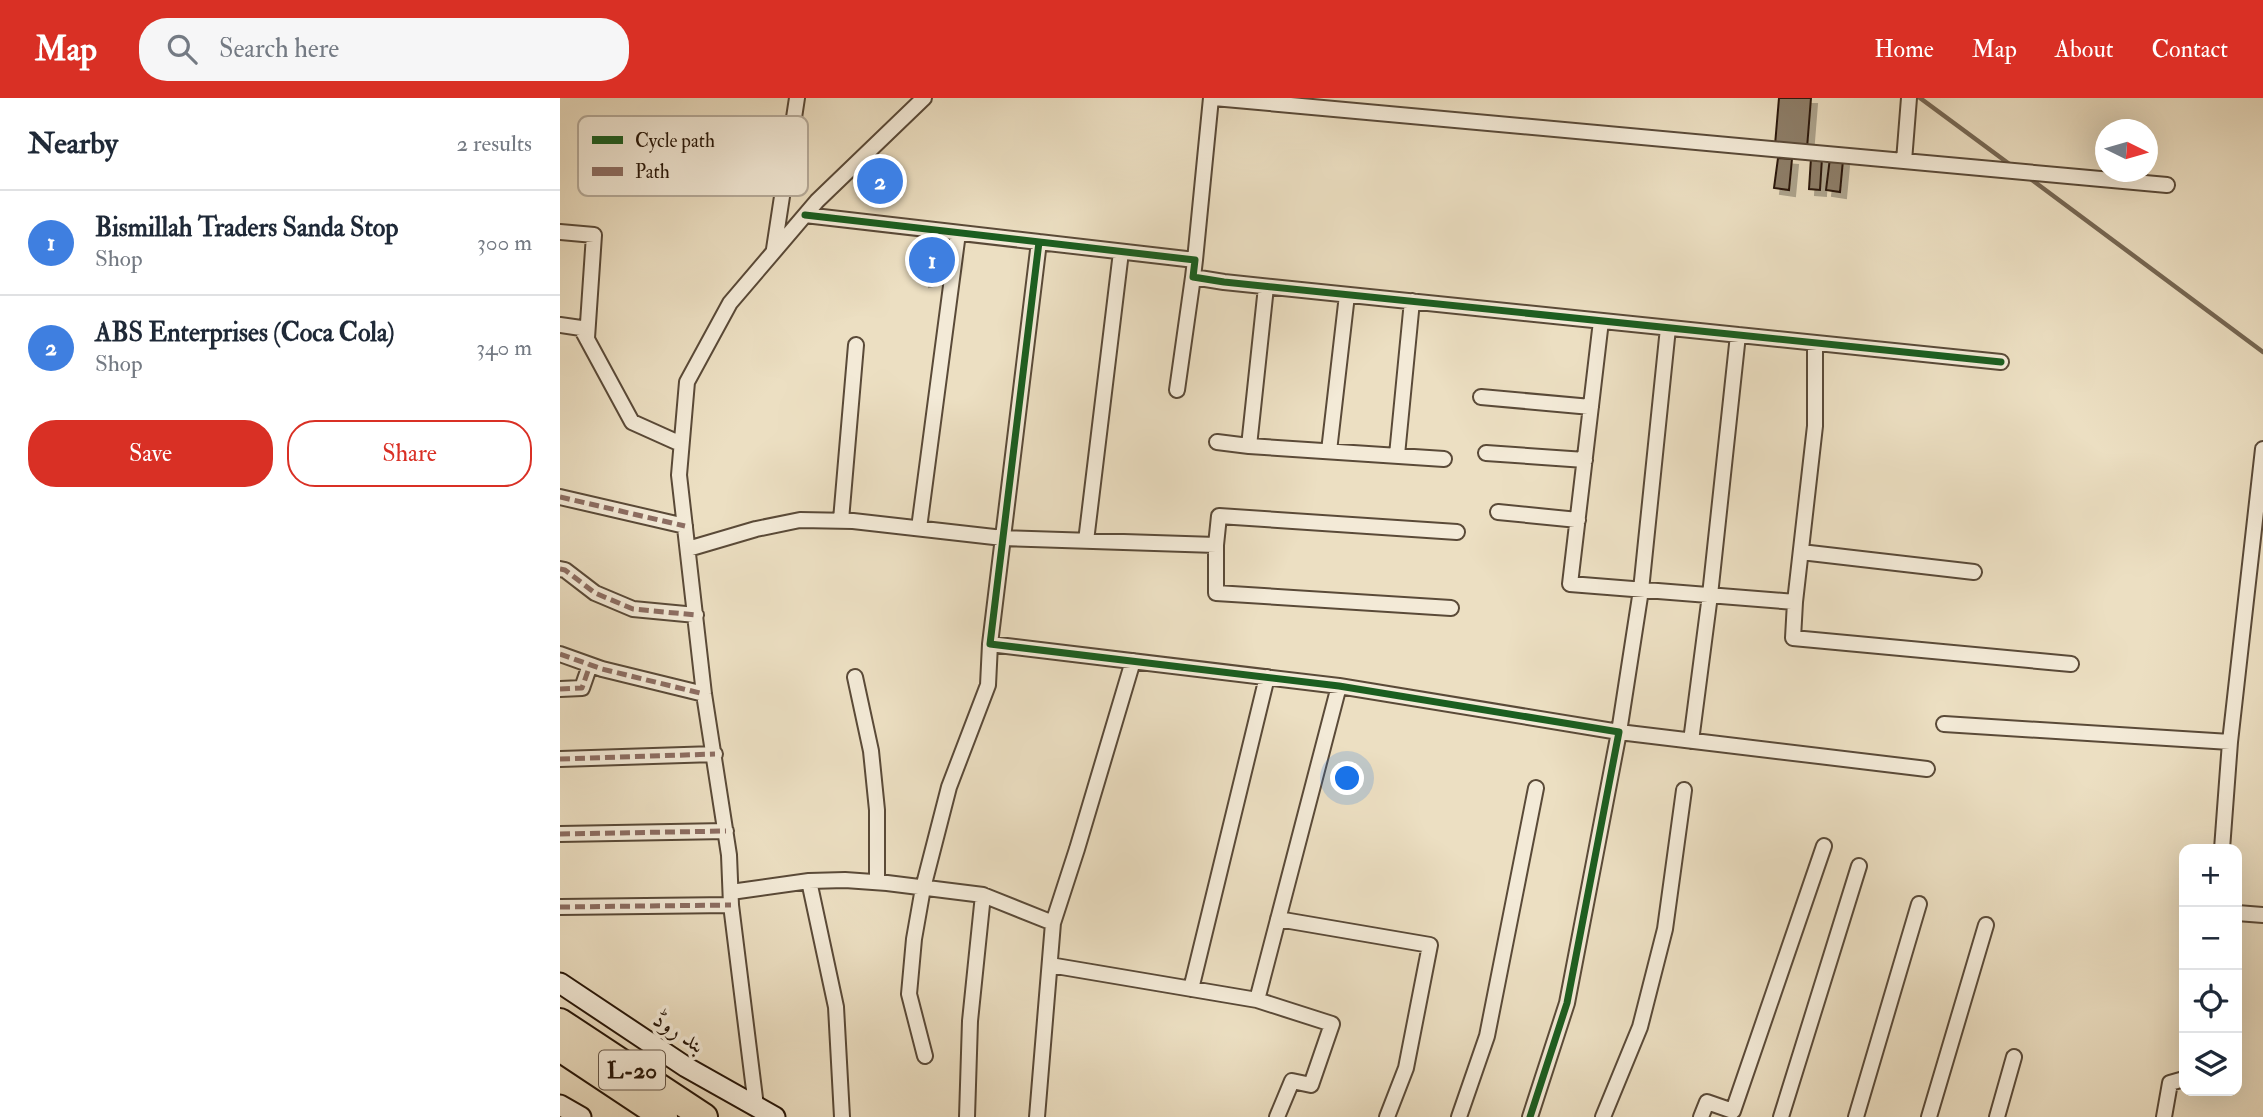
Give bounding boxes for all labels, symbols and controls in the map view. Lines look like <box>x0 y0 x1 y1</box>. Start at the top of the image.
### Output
search box <box>139 18 629 81</box>
text: Map <box>35 29 97 70</box>
icon: search <box>163 30 201 68</box>
text: Search here <box>219 33 339 65</box>
text: Home <box>1874 34 1934 65</box>
text: Map <box>1972 34 2017 65</box>
text: About <box>2055 34 2114 65</box>
text: Contact <box>2152 34 2228 65</box>
legend <box>578 116 808 196</box>
north arrow <box>2095 119 2158 182</box>
text: Nearby <box>28 125 118 162</box>
text: 2 results <box>457 129 532 158</box>
text: Cycle path <box>635 129 715 154</box>
pin: 2 <box>857 155 903 207</box>
text: Path <box>635 160 670 184</box>
text: Bismillah Traders Sanda Stop <box>95 212 398 244</box>
text: 1 <box>47 228 55 257</box>
text: 300 m <box>477 228 532 257</box>
pin: 1 <box>909 234 955 286</box>
text: Shop <box>95 244 143 273</box>
text: ABS Enterprises (Coca Cola) <box>95 317 394 349</box>
text: 2 <box>45 333 57 362</box>
text: 340 m <box>476 333 532 362</box>
text: Shop <box>95 349 143 378</box>
button: Save <box>28 420 273 487</box>
button: Share <box>287 420 532 487</box>
your location <box>1330 761 1364 795</box>
map controls <box>2179 844 2242 1096</box>
button: + <box>2179 844 2242 907</box>
button: − <box>2179 907 2242 970</box>
button: locate <box>2179 970 2242 1033</box>
street label: بند روڈ <box>647 1004 711 1060</box>
button: layers <box>2179 1033 2242 1096</box>
road number: L-20 <box>599 1051 665 1090</box>

